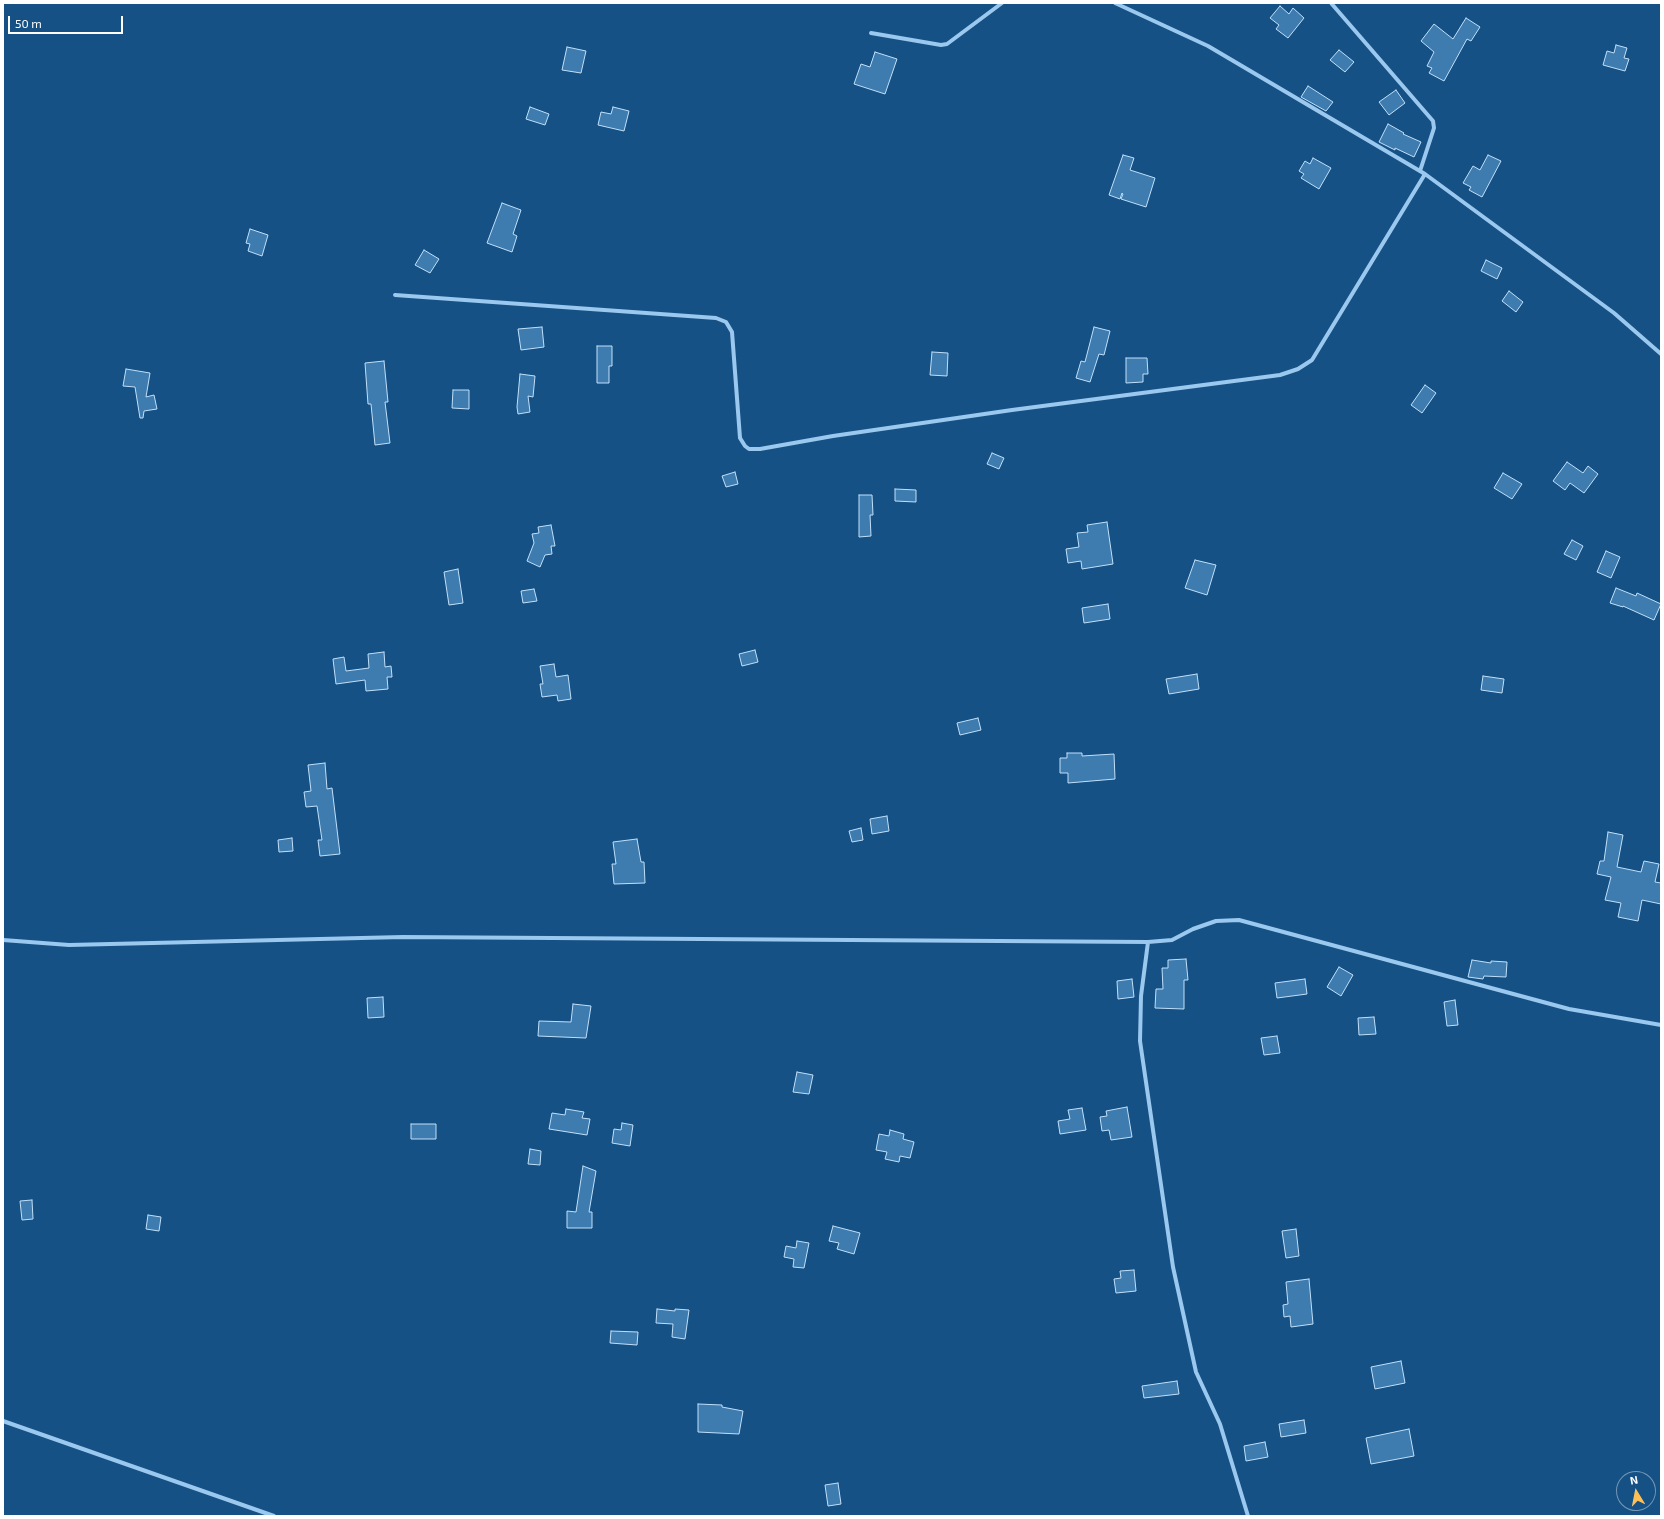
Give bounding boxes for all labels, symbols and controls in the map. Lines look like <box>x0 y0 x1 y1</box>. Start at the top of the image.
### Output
scale bar <box>10 8 125 34</box>
text: 50 m <box>15 16 42 30</box>
north arrow <box>1616 1471 1656 1511</box>
text: N <box>1629 1473 1639 1487</box>

